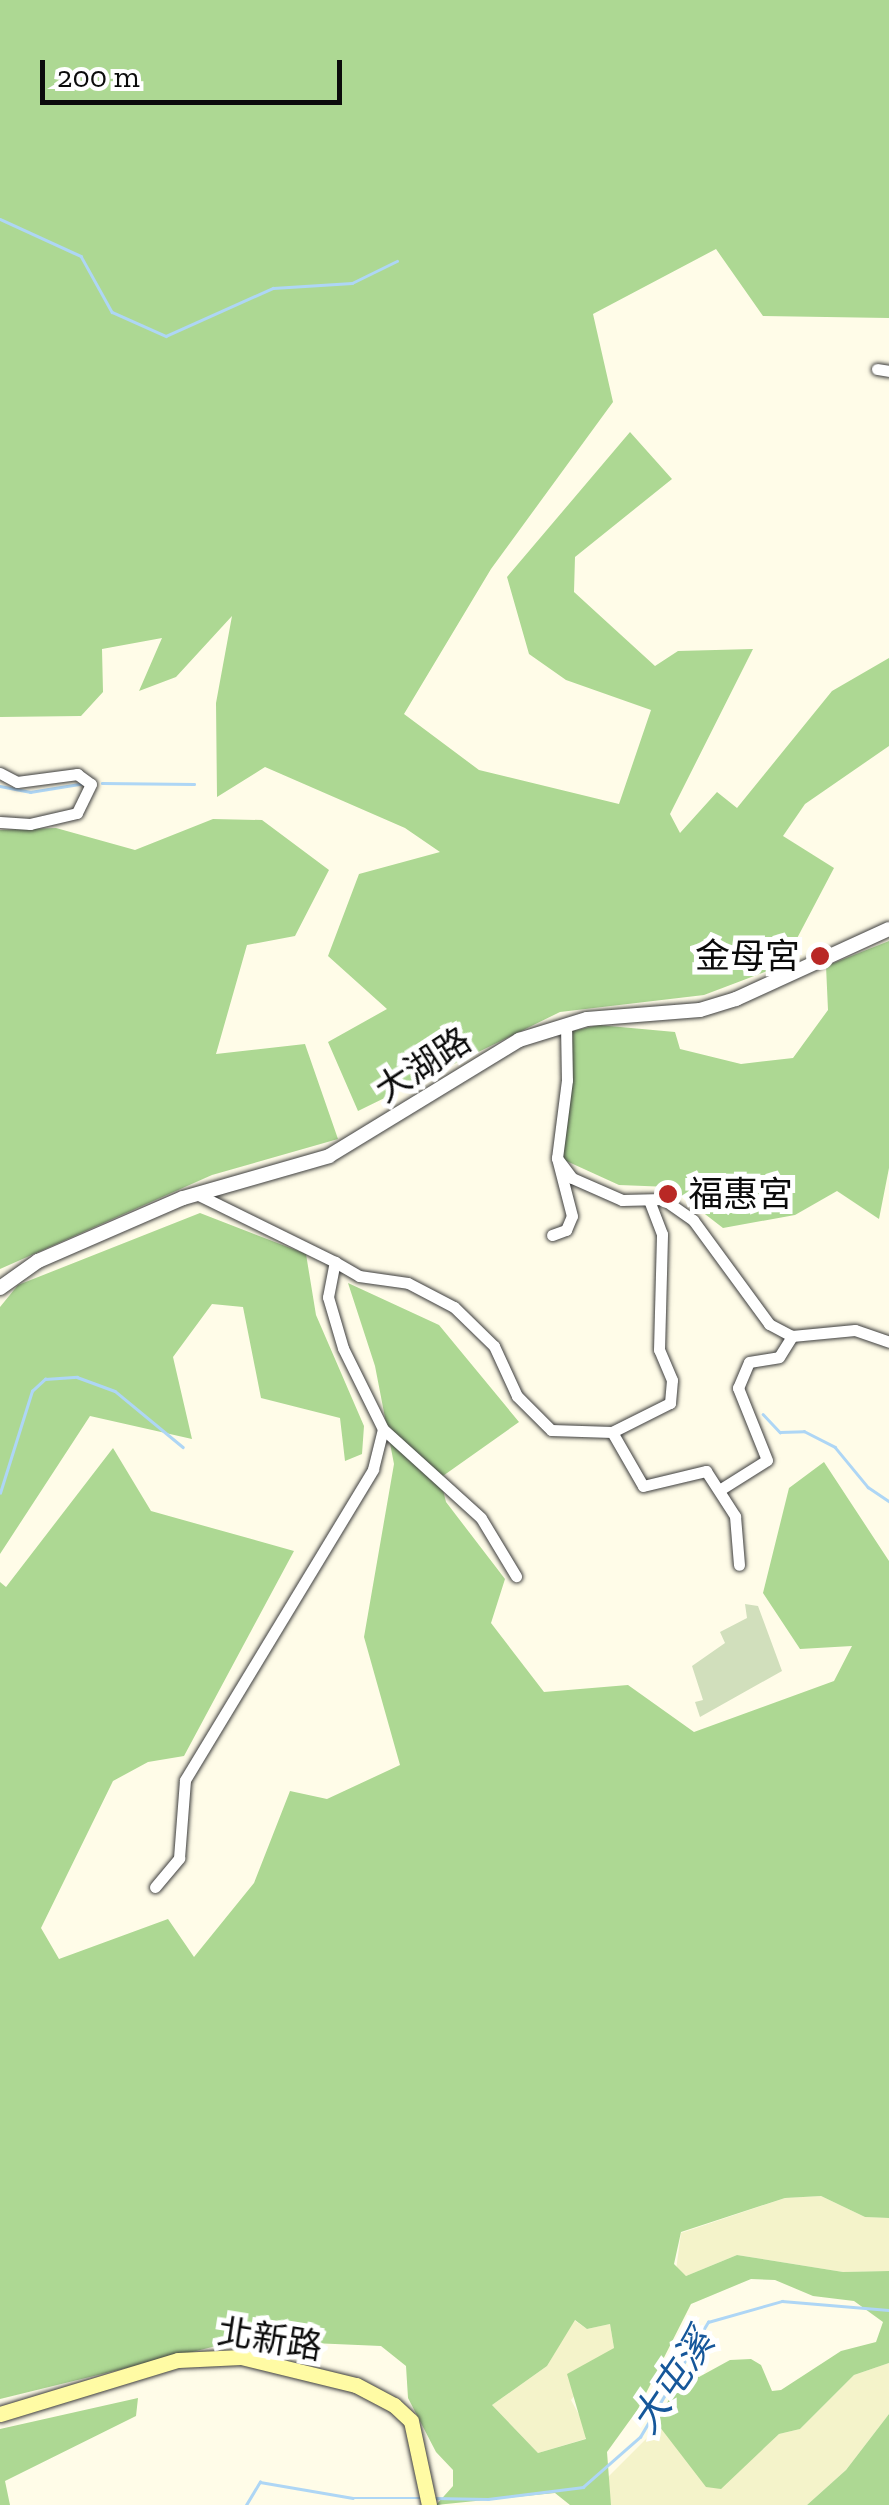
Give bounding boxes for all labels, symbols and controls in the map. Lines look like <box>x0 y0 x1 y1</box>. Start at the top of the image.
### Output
scale bar <box>45 40 348 102</box>
text: 200 m <box>57 59 140 95</box>
place label: 金母宮 <box>695 935 800 977</box>
marker: 金母宮 <box>809 945 831 967</box>
street label: 大湖路 <box>368 1019 478 1111</box>
place label: 福惠宮 <box>688 1173 793 1215</box>
marker: 福惠宮 <box>657 1183 679 1205</box>
street label: 北新路 <box>215 2310 325 2368</box>
water label: 大屯溪 <box>622 2322 724 2442</box>

